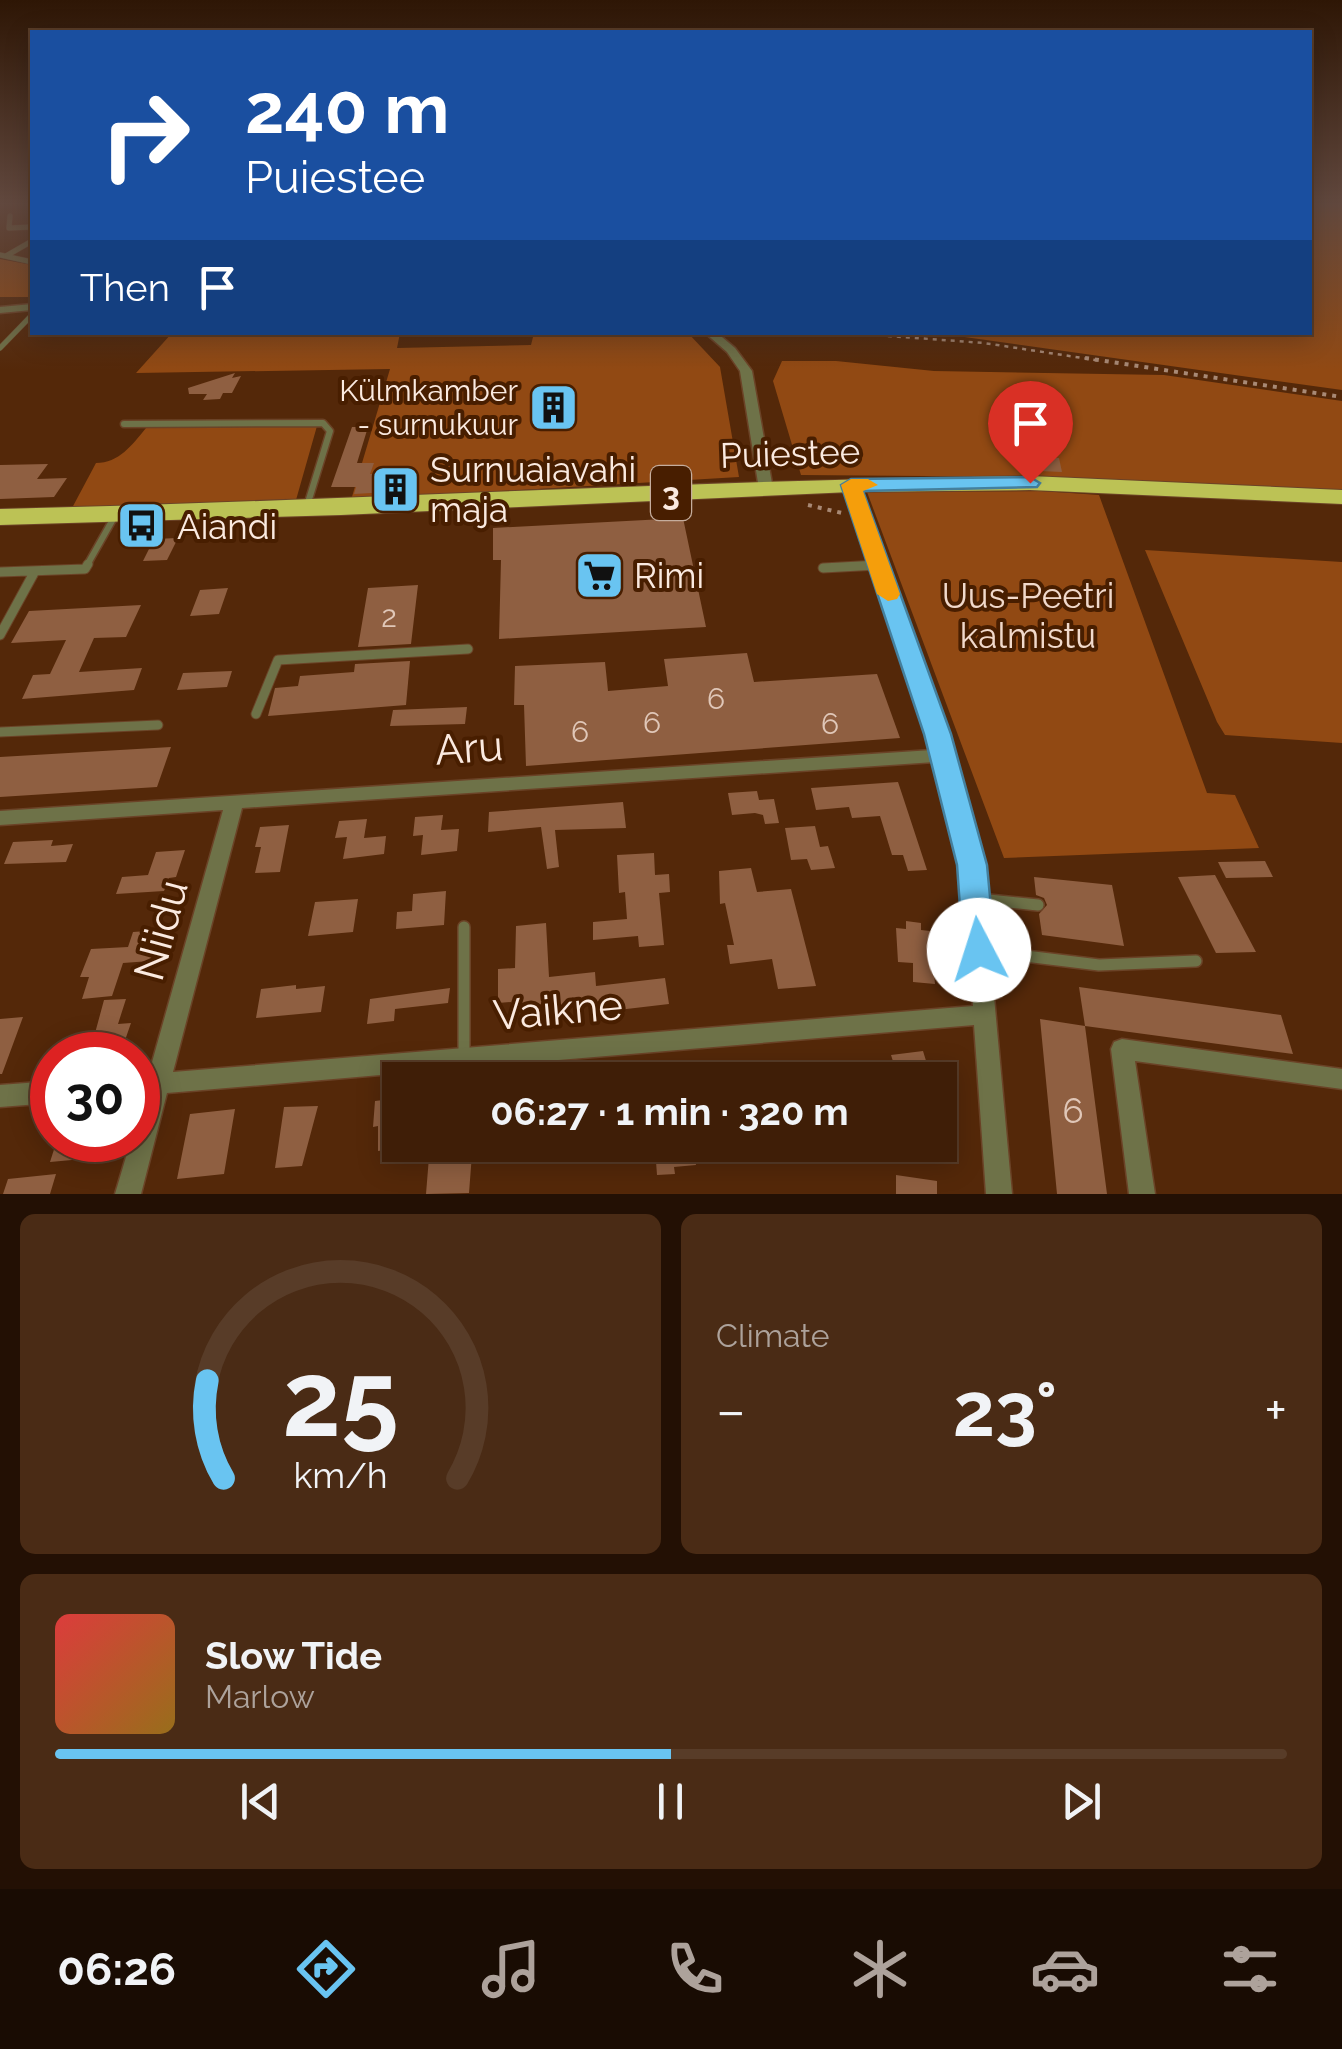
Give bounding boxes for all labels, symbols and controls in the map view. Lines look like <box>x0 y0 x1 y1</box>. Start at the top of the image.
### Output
text: 240 m <box>245 67 449 149</box>
icon: right <box>80 70 210 200</box>
text: Puiestee <box>245 151 425 204</box>
icon: arrive <box>190 260 245 315</box>
text: Then <box>80 265 170 310</box>
place label: Külmkamber - surnukuur <box>339 373 518 442</box>
building icon: Külmkamber - surnukuur <box>527 381 579 433</box>
pin <box>988 381 1073 484</box>
icon: arrive <box>1003 396 1058 451</box>
street label: Puiestee <box>719 430 861 476</box>
place label: Surnuaiavahi maja <box>430 449 636 530</box>
building icon: Surnuaiavahi maja <box>369 463 421 515</box>
road number: 3 <box>651 466 691 520</box>
bus stop icon: Aiandi <box>116 500 168 552</box>
place label: Aiandi <box>177 506 277 547</box>
supermarket icon: Rimi <box>573 549 625 601</box>
place label: Rimi <box>634 555 704 596</box>
park label: Uus-Peetri kalmistu <box>942 575 1114 656</box>
house number: 2 <box>381 599 397 634</box>
house number: 6 <box>707 681 725 716</box>
house number: 6 <box>643 705 661 740</box>
house number: 6 <box>821 706 839 741</box>
house number: 6 <box>571 714 589 749</box>
street label: Aru <box>433 721 505 775</box>
street label: Niidu <box>124 874 198 986</box>
position arrow <box>927 898 1031 1002</box>
street label: Vaikne <box>491 980 625 1040</box>
speed limit sign: 30 <box>30 1032 160 1162</box>
text: 06:27 · 1 min · 320 m <box>490 1089 849 1134</box>
house number: 6 <box>1062 1090 1084 1131</box>
text: Climate <box>716 1317 830 1354</box>
text: 25 <box>282 1338 399 1460</box>
text: 23° <box>953 1365 1057 1454</box>
text: − <box>716 1378 746 1443</box>
text: + <box>1264 1378 1287 1443</box>
text: km/h <box>293 1454 388 1496</box>
text: Slow Tide <box>205 1633 382 1678</box>
text: Marlow <box>205 1678 315 1715</box>
icon: previous <box>233 1774 288 1829</box>
icon: pause <box>643 1774 698 1829</box>
icon: next <box>1054 1774 1109 1829</box>
icon: directions <box>291 1934 361 2004</box>
icon: music <box>476 1934 546 2004</box>
icon: phone <box>660 1934 730 2004</box>
icon: climate <box>845 1934 915 2004</box>
icon: car <box>1030 1934 1100 2004</box>
icon: filters <box>1215 1934 1285 2004</box>
text: 06:26 <box>57 1943 176 1996</box>

